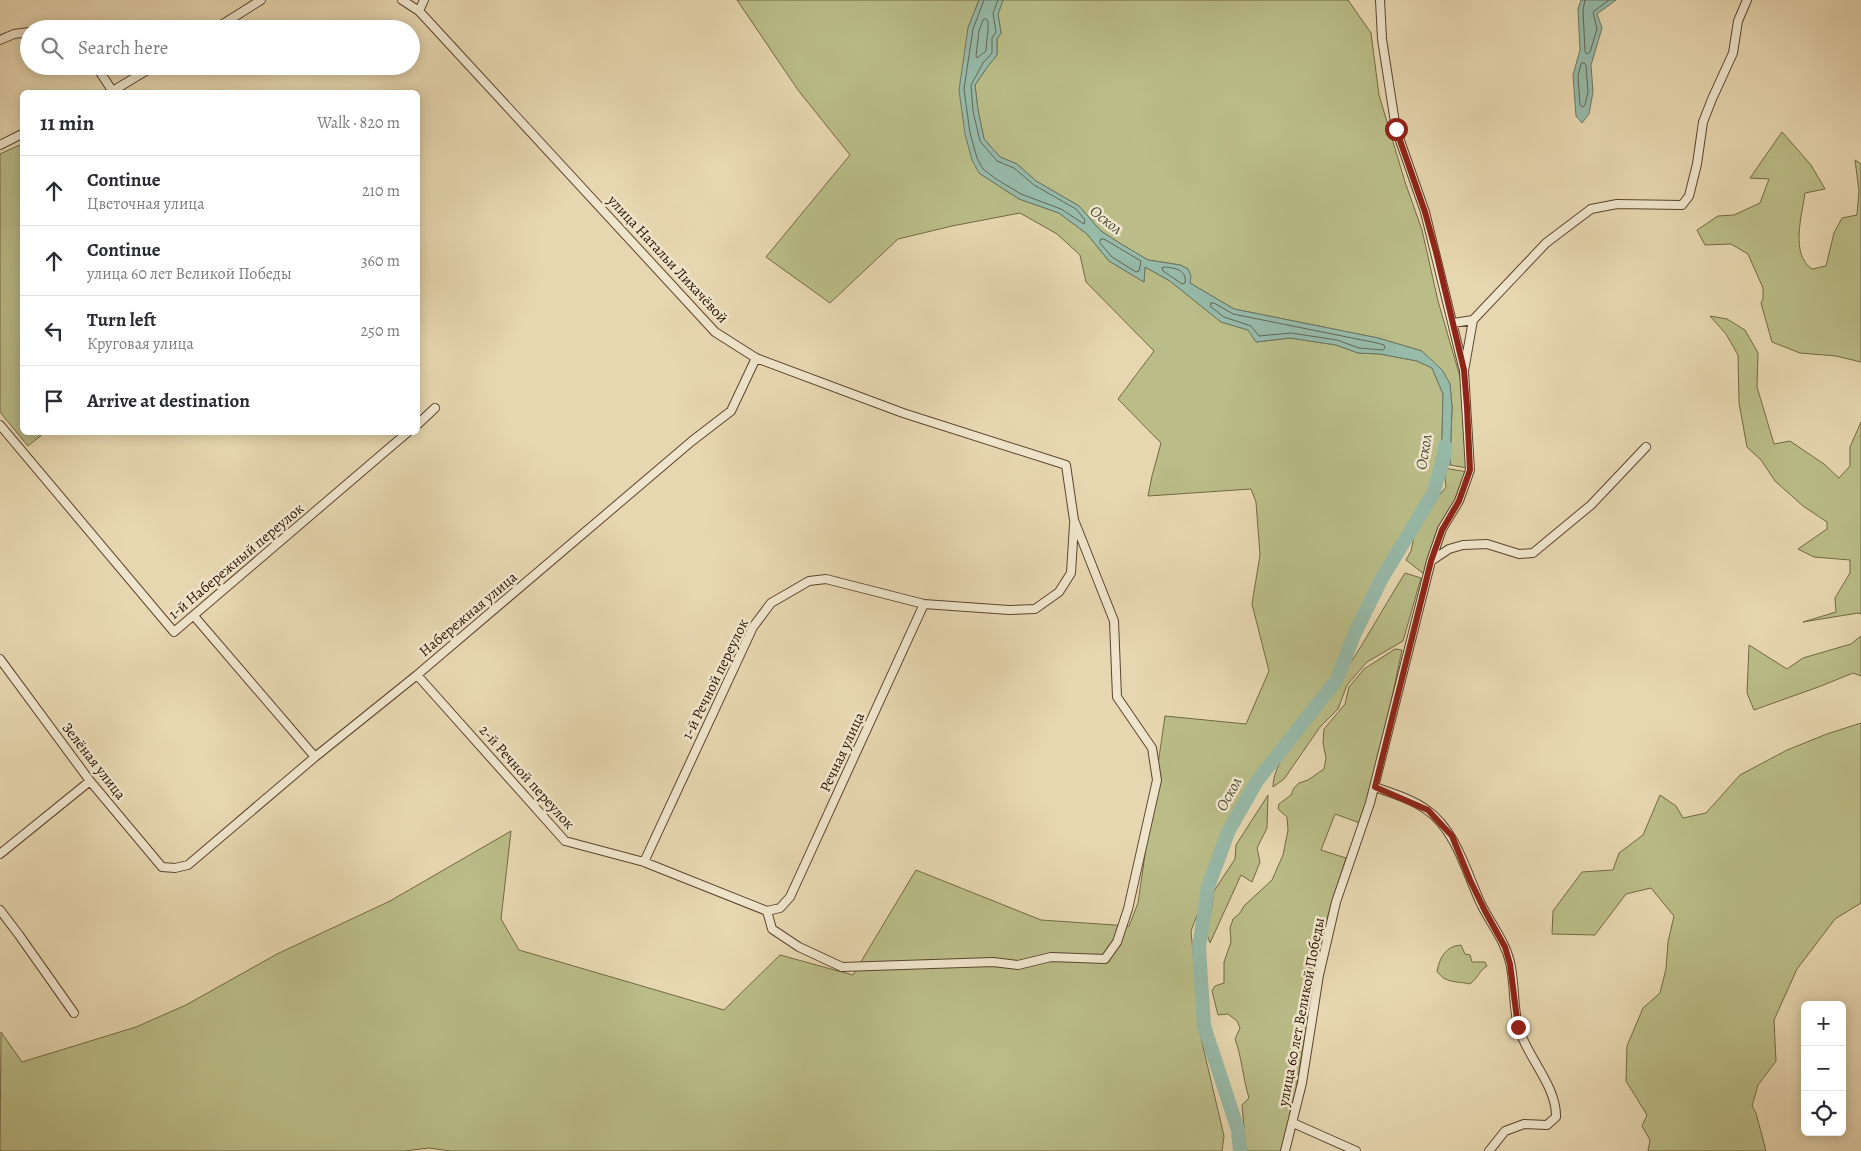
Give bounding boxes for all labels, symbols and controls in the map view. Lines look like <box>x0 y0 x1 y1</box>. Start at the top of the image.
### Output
search box <box>20 20 420 75</box>
icon: search <box>38 34 66 62</box>
text: Search here <box>78 35 168 61</box>
text: 11 min <box>40 109 94 137</box>
text: Walk · 820 m <box>317 112 400 134</box>
route start <box>1385 118 1408 141</box>
text: Continue <box>87 167 161 193</box>
icon: ahead <box>40 177 68 205</box>
text: 210 m <box>362 180 400 202</box>
street label: улица Натальи Лихачёвой <box>603 190 733 328</box>
text: Цветочная улица <box>87 193 205 215</box>
water label: Оскол <box>1085 200 1128 240</box>
text: Continue <box>87 237 161 263</box>
icon: ahead <box>40 247 68 275</box>
text: 360 m <box>361 250 400 272</box>
text: улица 60 лет Великой Победы <box>87 263 292 285</box>
text: Turn left <box>87 307 156 333</box>
icon: left <box>40 317 68 345</box>
text: 250 m <box>361 320 400 342</box>
text: Круговая улица <box>87 333 194 355</box>
icon: arrive <box>40 387 68 415</box>
text: Arrive at destination <box>87 388 250 414</box>
water label: Оскол <box>1410 432 1438 472</box>
street label: 1-й Набережный переулок <box>164 498 308 624</box>
street label: Набережная улица <box>415 567 521 661</box>
street label: 1-й Речной переулок <box>677 615 753 743</box>
street label: Речная улица <box>815 709 869 795</box>
street label: Зелёная улица <box>57 718 131 804</box>
street label: 2-й Речной переулок <box>475 721 579 834</box>
water label: Оскол <box>1211 772 1248 815</box>
street label: улица 60 лет Великой Победы <box>1273 916 1329 1109</box>
map controls <box>1801 1001 1846 1136</box>
button: + <box>1801 1001 1846 1046</box>
route end <box>1507 1016 1530 1039</box>
button: − <box>1801 1046 1846 1091</box>
button: locate <box>1801 1091 1846 1136</box>

